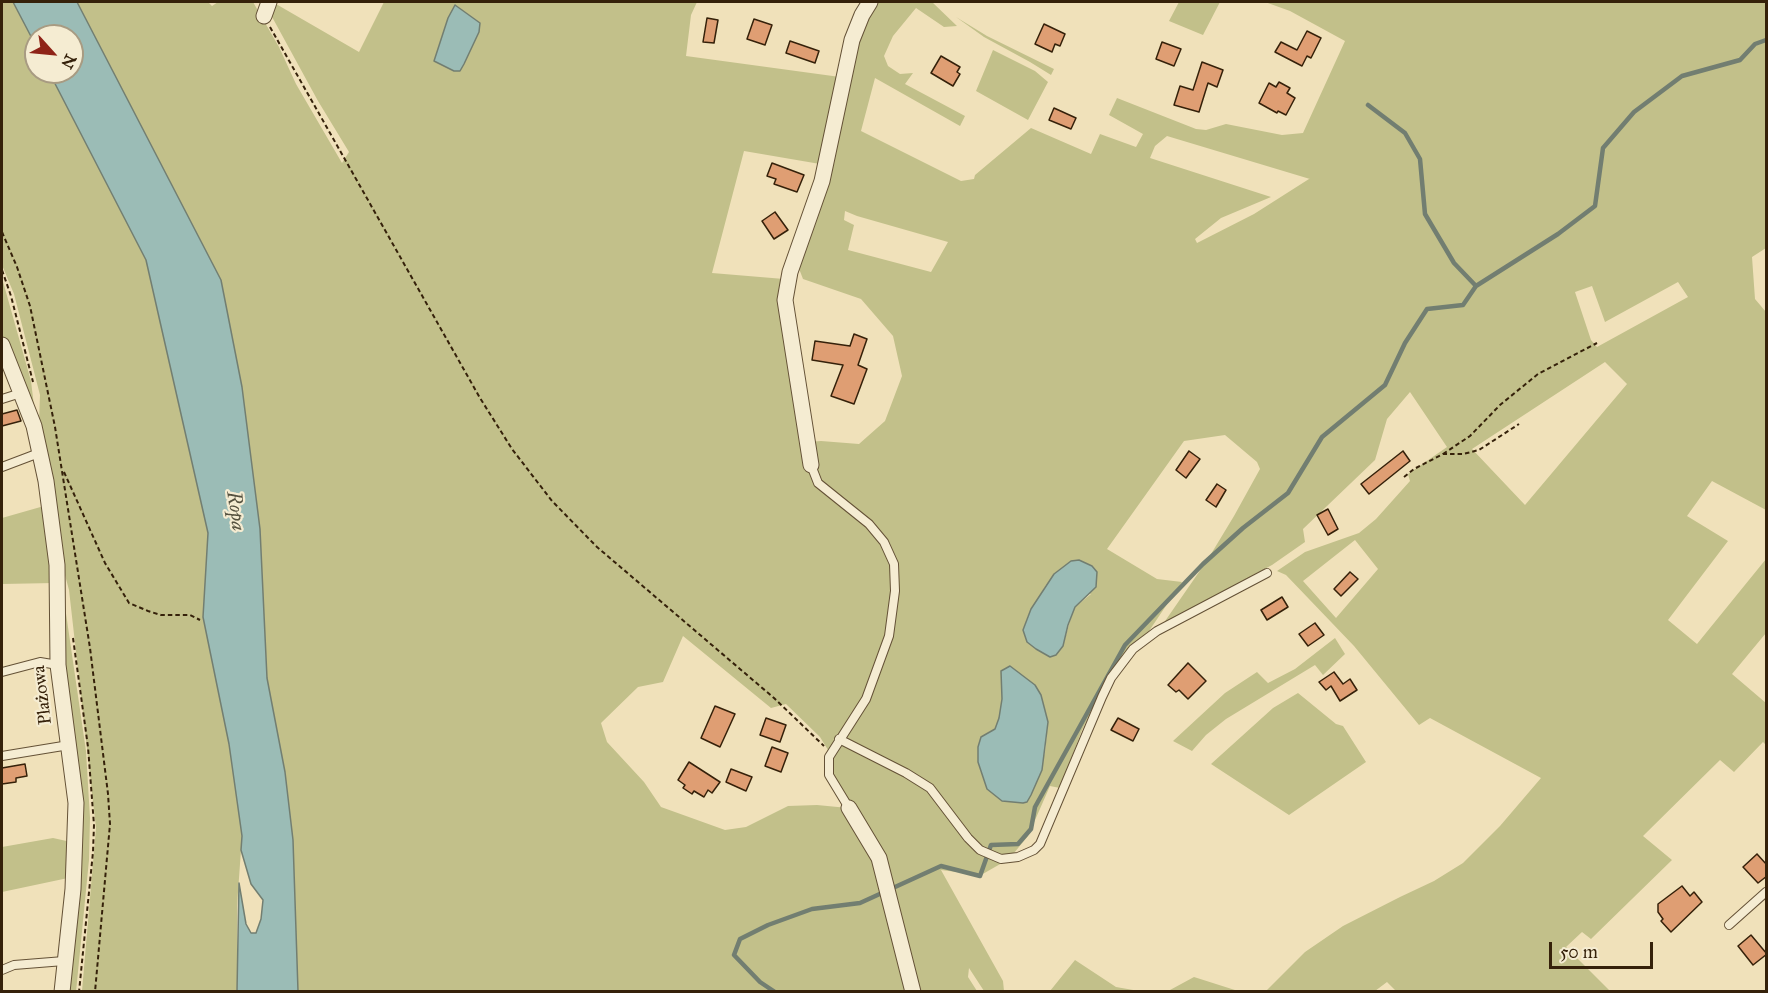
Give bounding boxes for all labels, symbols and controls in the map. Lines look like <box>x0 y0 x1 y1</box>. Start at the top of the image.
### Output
north arrow <box>24 24 84 84</box>
text: N <box>57 51 80 72</box>
water label: Ropa <box>220 490 250 532</box>
street label: Plażowa <box>29 664 57 726</box>
scale bar <box>1552 930 1656 968</box>
text: 50 m <box>1560 941 1598 963</box>

